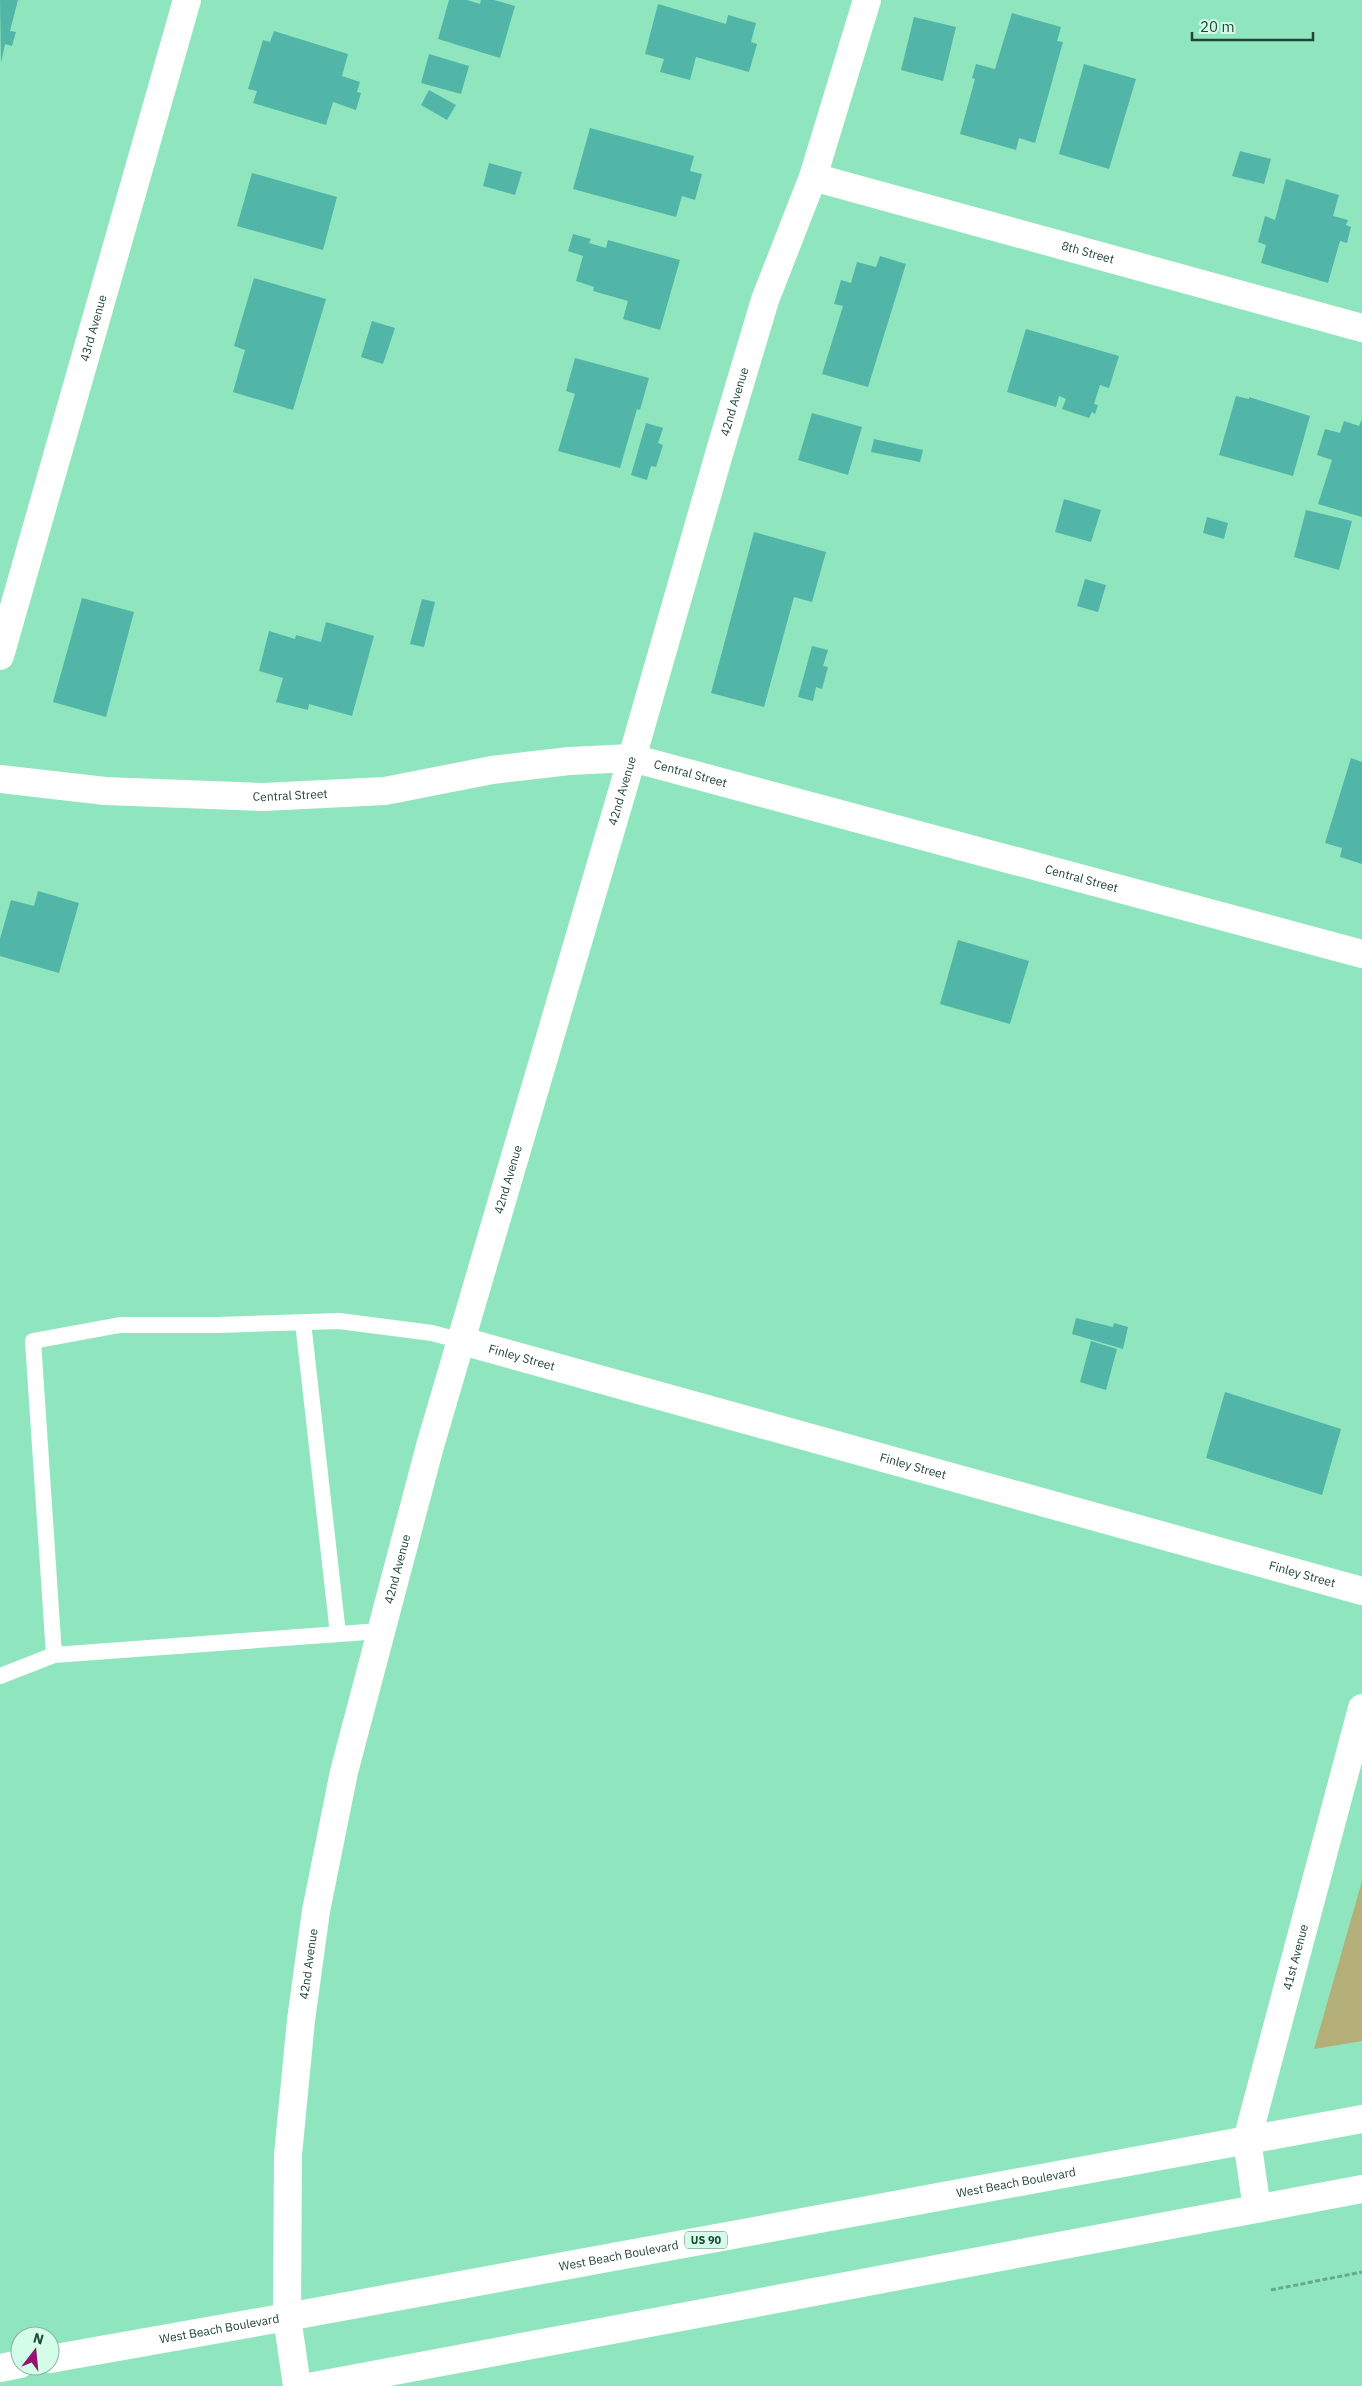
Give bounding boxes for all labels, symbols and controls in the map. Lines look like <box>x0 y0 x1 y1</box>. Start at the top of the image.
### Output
scale bar <box>1192 10 1313 42</box>
text: 20 m <box>1200 17 1235 36</box>
street label: 8th Street <box>1060 238 1116 266</box>
street label: 43rd Avenue <box>76 292 110 363</box>
street label: 42nd Avenue <box>717 365 752 438</box>
street label: 42nd Avenue <box>605 754 639 827</box>
street label: Central Street <box>652 756 729 790</box>
street label: Central Street <box>252 786 328 804</box>
street label: Central Street <box>1043 861 1120 895</box>
street label: 42nd Avenue <box>491 1143 525 1216</box>
street label: Finley Street <box>487 1341 557 1373</box>
street label: Finley Street <box>878 1449 948 1482</box>
street label: 42nd Avenue <box>381 1532 413 1605</box>
street label: Finley Street <box>1267 1558 1337 1590</box>
street label: 41st Avenue <box>1279 1922 1311 1991</box>
street label: 42nd Avenue <box>296 1927 321 2000</box>
street label: West Beach Boulevard <box>955 2164 1077 2201</box>
road number: US 90 <box>685 2232 727 2248</box>
street label: West Beach Boulevard <box>558 2237 680 2274</box>
street label: West Beach Boulevard <box>158 2311 280 2346</box>
north arrow <box>10 2326 60 2376</box>
text: N <box>31 2328 46 2349</box>

